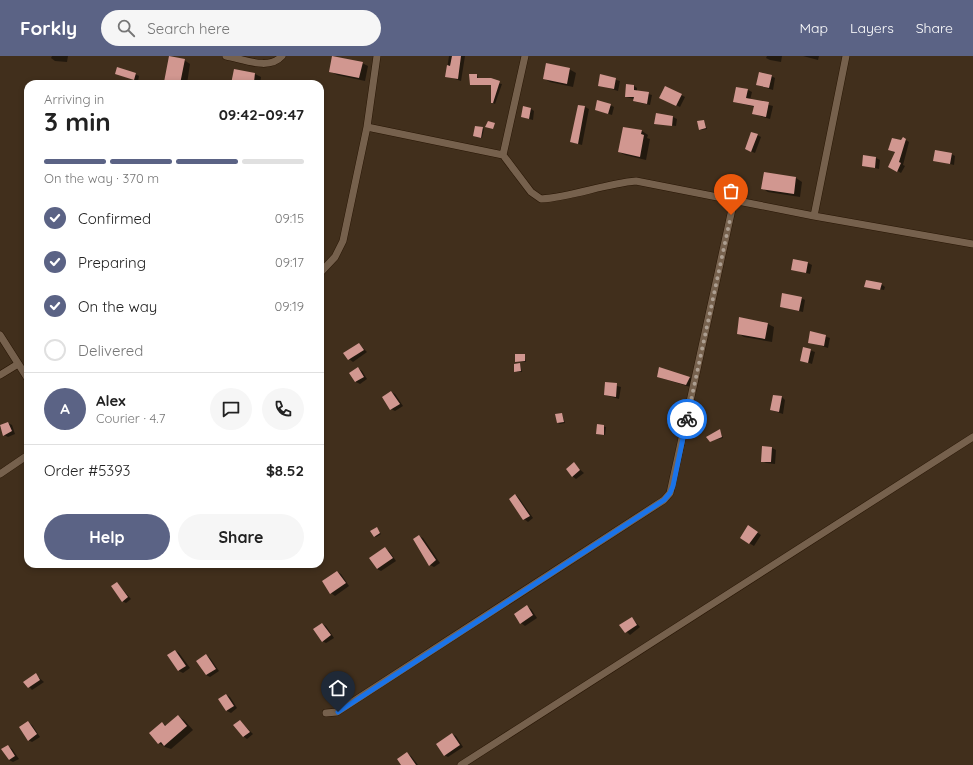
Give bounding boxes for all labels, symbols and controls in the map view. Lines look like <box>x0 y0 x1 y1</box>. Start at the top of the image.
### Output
search box <box>101 10 381 46</box>
text: Forkly <box>20 16 77 40</box>
icon: search <box>115 17 137 39</box>
text: Search here <box>147 19 230 38</box>
text: Map <box>799 19 828 37</box>
text: Layers <box>850 19 894 37</box>
text: Share <box>916 19 953 37</box>
text: Arriving in <box>44 91 104 107</box>
text: 3 min <box>44 105 111 138</box>
text: 09:42–09:47 <box>219 105 304 124</box>
text: On the way · 370 m <box>44 170 159 186</box>
pin <box>714 174 748 215</box>
icon: bag <box>720 180 742 202</box>
icon: check <box>44 207 66 229</box>
text: Confirmed <box>78 209 151 228</box>
text: 09:15 <box>275 210 304 226</box>
icon: check <box>44 251 66 273</box>
text: Preparing <box>78 253 146 272</box>
text: 09:17 <box>275 254 304 270</box>
icon: check <box>44 295 66 317</box>
text: On the way <box>78 297 157 316</box>
text: 09:19 <box>275 298 304 314</box>
text: Delivered <box>78 341 143 360</box>
button: chat <box>210 388 252 430</box>
button: phone <box>262 388 304 430</box>
text: Alex <box>96 391 126 410</box>
text: A <box>60 399 70 418</box>
courier <box>667 399 707 439</box>
icon: bike <box>676 408 698 430</box>
text: Courier · 4.7 <box>96 410 165 426</box>
text: Order #5393 <box>44 461 130 480</box>
text: $8.52 <box>266 461 304 480</box>
button: Help <box>44 514 170 560</box>
button: Share <box>178 514 304 560</box>
pin <box>321 671 355 712</box>
icon: home <box>327 677 349 699</box>

